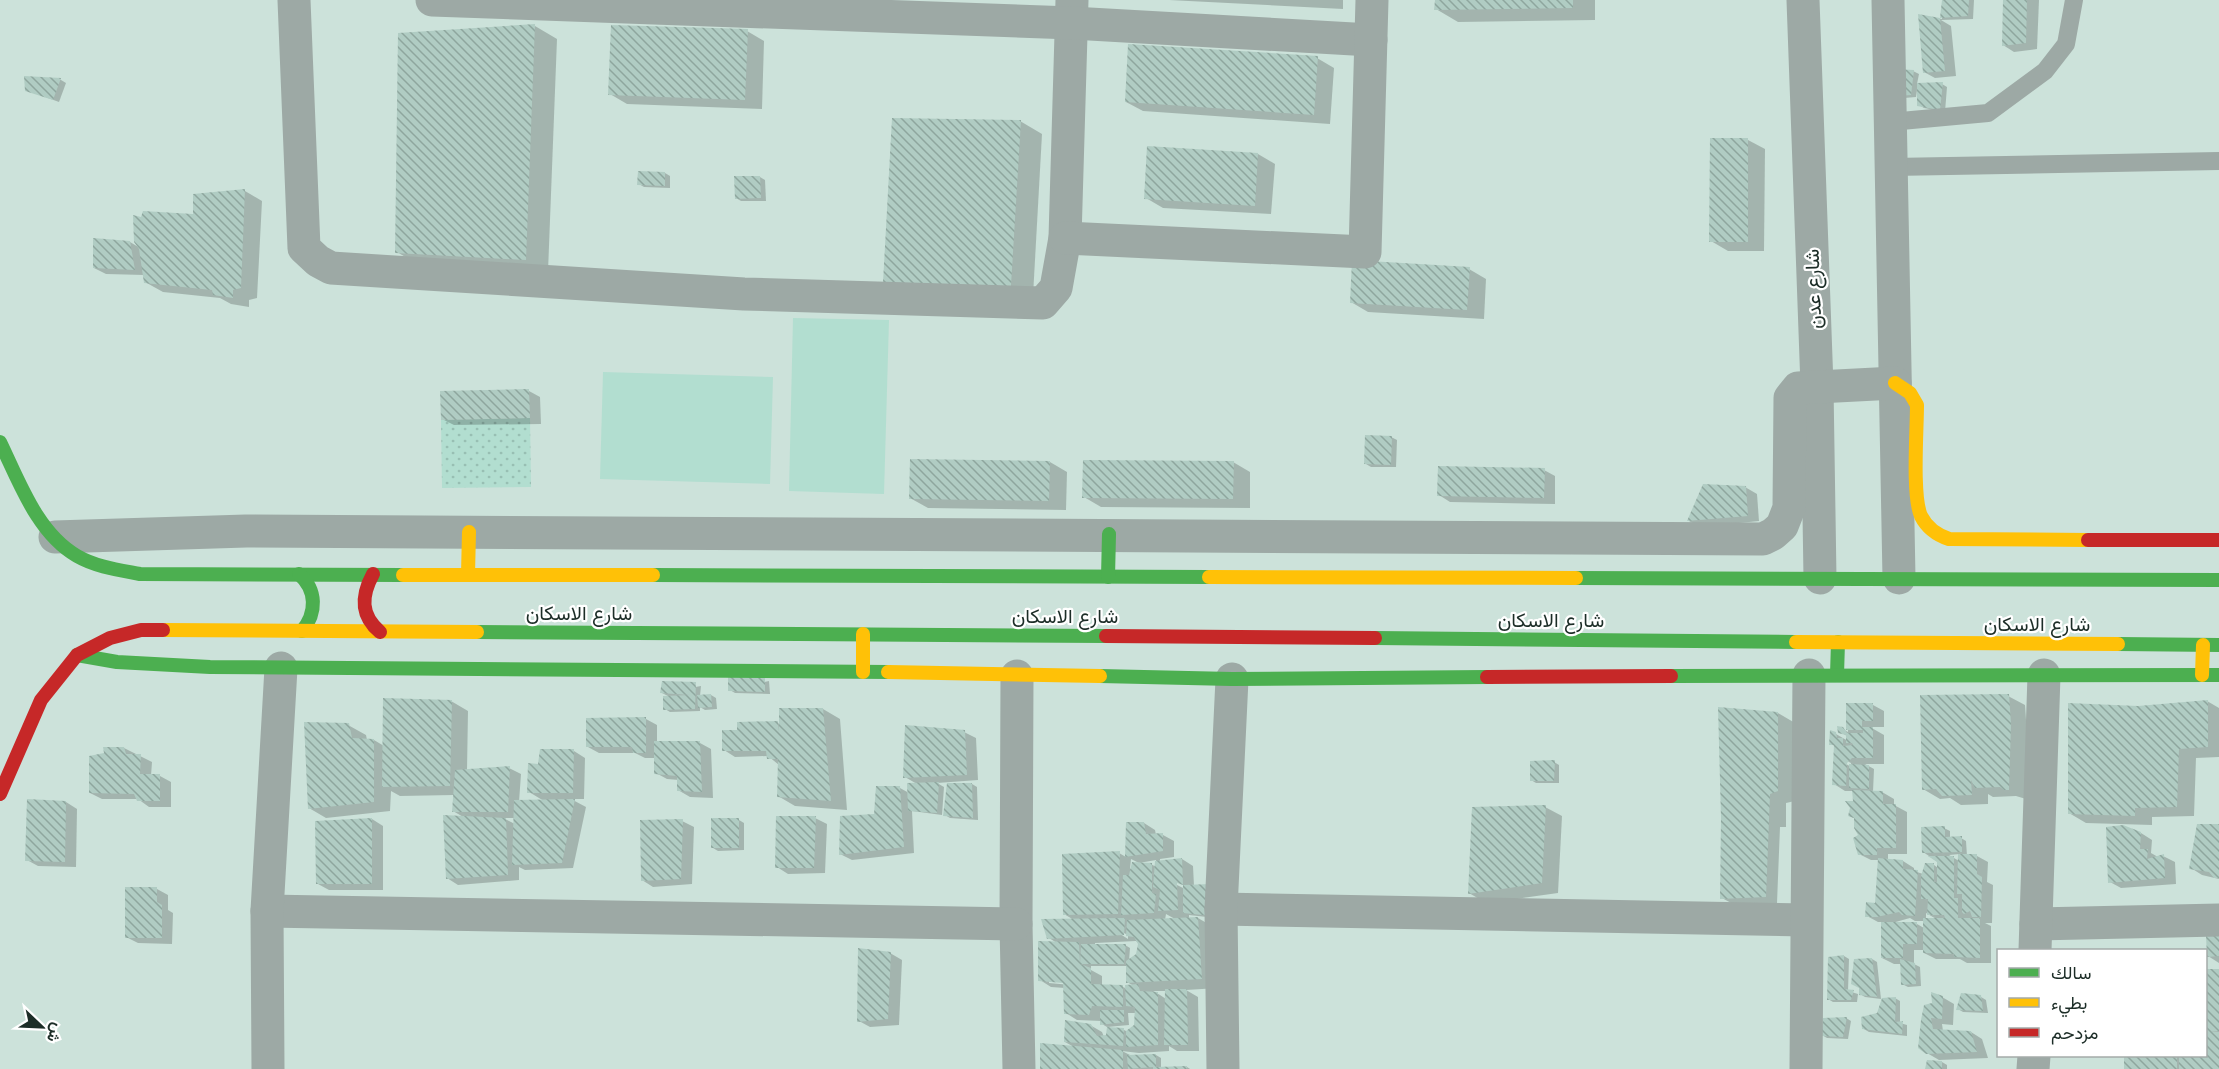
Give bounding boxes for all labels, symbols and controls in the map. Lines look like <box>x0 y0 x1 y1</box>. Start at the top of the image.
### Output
street label: شارع عدن <box>1799 248 1828 330</box>
street label: شارع الاسكان <box>526 600 632 627</box>
street label: شارع الاسكان <box>1012 603 1118 630</box>
street label: شارع الاسكان <box>1498 607 1604 634</box>
street label: شارع الاسكان <box>1984 611 2090 638</box>
legend <box>1997 949 2207 1057</box>
text: سالك <box>2051 961 2091 984</box>
text: بطيء <box>2051 991 2087 1018</box>
north arrow <box>12 997 72 1057</box>
text: ش <box>43 1020 69 1046</box>
text: مزدحم <box>2051 1021 2098 1045</box>

